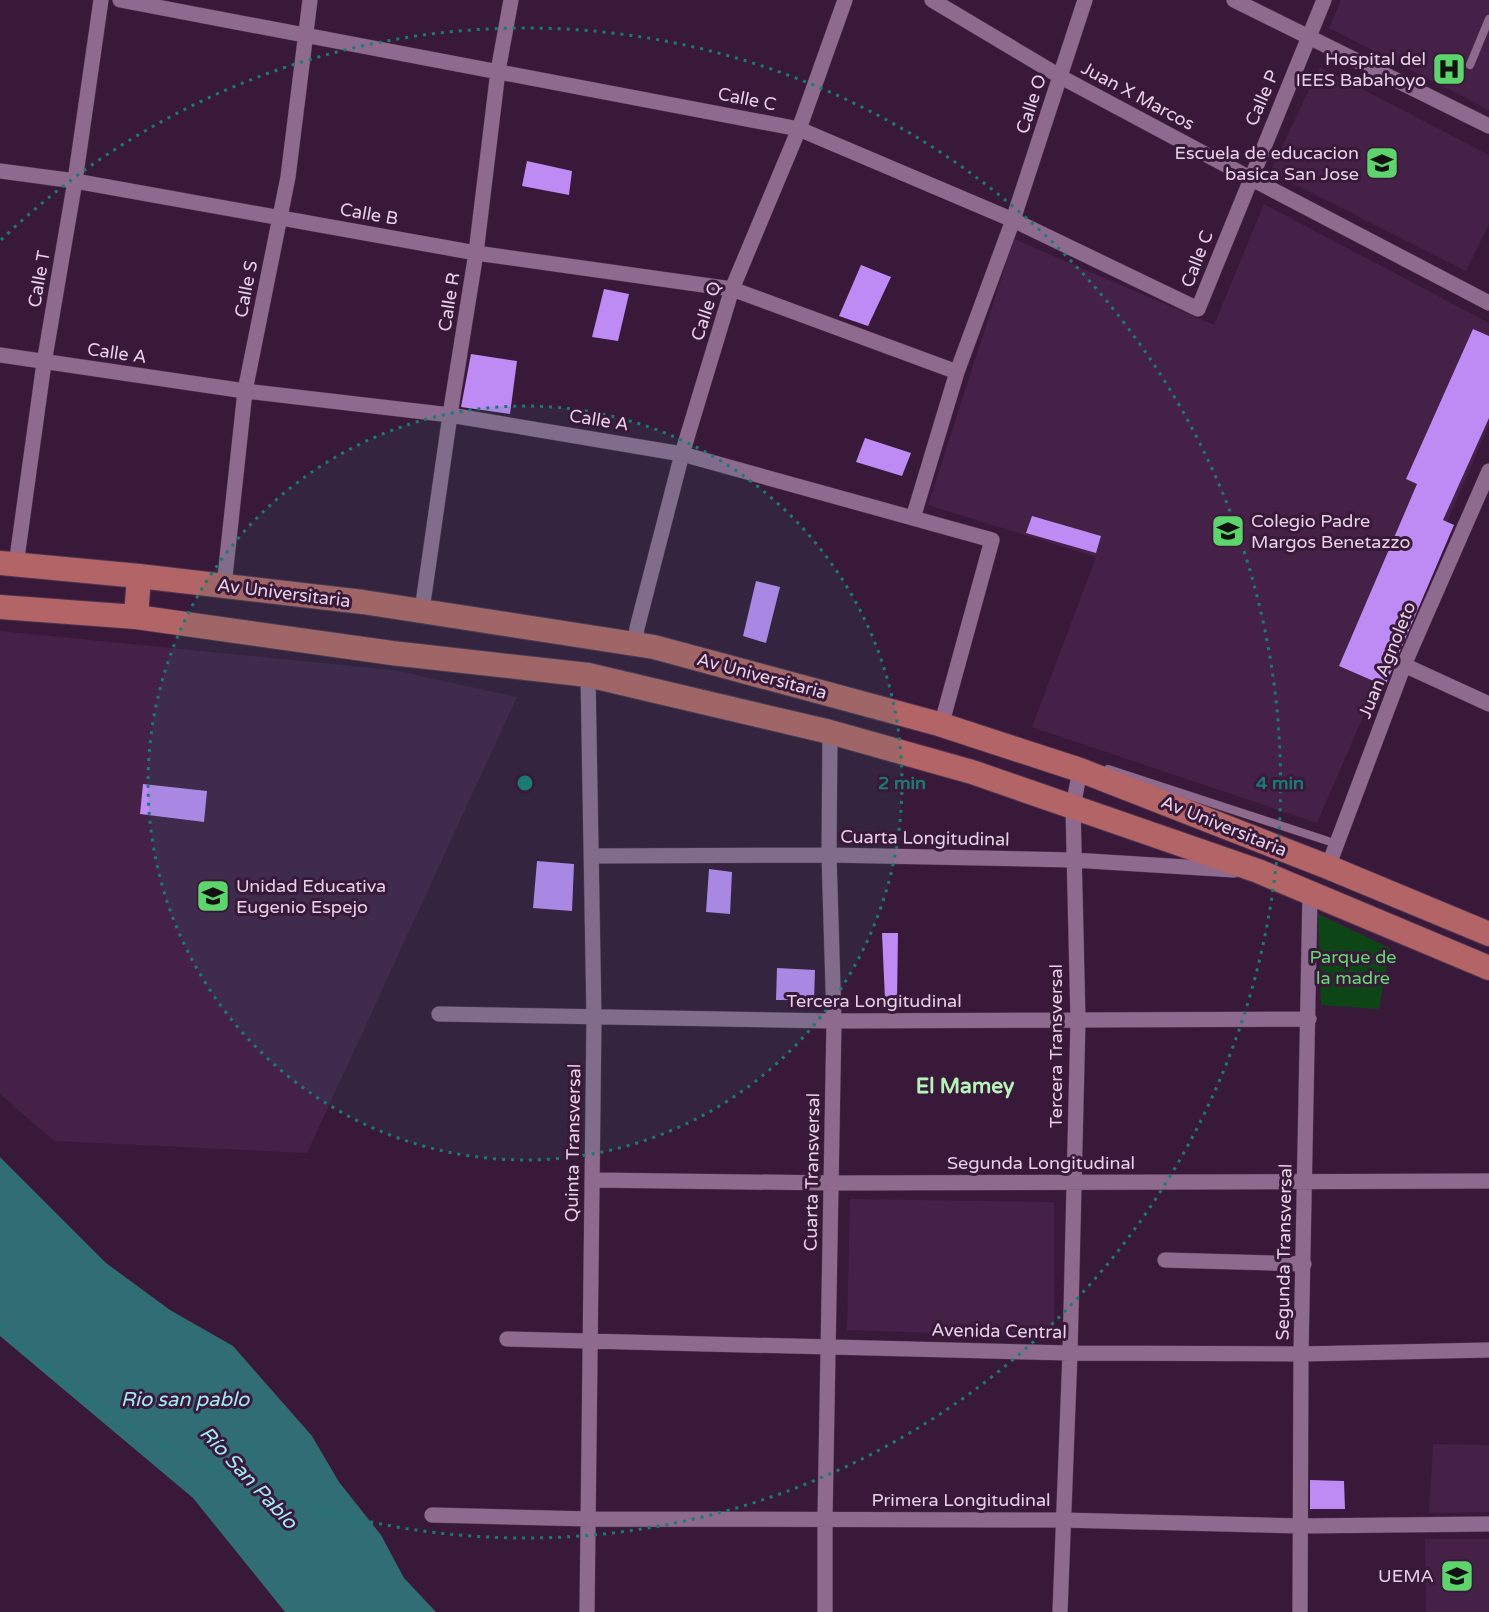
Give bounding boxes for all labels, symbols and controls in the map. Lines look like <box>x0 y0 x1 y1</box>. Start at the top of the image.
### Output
place label: Hospital del IEES Babahoyo <box>1296 48 1426 91</box>
hospital icon: Hospital del IEES Babahoyo <box>1431 51 1467 87</box>
street label: Juan X Marcos <box>1078 57 1198 135</box>
street label: Calle P <box>1240 67 1284 129</box>
street label: Calle O <box>1011 72 1051 136</box>
street label: Calle C <box>716 83 778 115</box>
place label: Escuela de educacion basica San Jose <box>1175 142 1359 185</box>
school or university icon: Escuela de educacion basica San Jose <box>1364 145 1400 181</box>
street label: Calle B <box>338 198 400 230</box>
street label: Calle C <box>1176 228 1218 290</box>
street label: Calle T <box>23 249 55 309</box>
street label: Calle S <box>230 259 262 319</box>
street label: Calle R <box>433 271 465 333</box>
street label: Calle Q <box>686 279 726 343</box>
street label: Calle A <box>86 338 148 368</box>
street label: Calle A <box>568 404 630 436</box>
place label: Colegio Padre Margos Benetazzo <box>1251 510 1410 553</box>
school or university icon: Colegio Padre Margos Benetazzo <box>1210 513 1246 549</box>
street label: Av Universitaria <box>216 574 352 612</box>
street label: Juan Agnoleto <box>1354 598 1420 722</box>
street label: Av Universitaria <box>694 648 830 704</box>
text: 2 min <box>878 772 926 794</box>
text: 4 min <box>1256 772 1304 794</box>
centre of rings <box>515 773 535 793</box>
street label: Av Universitaria <box>1158 791 1290 861</box>
street label: Cuarta Longitudinal <box>840 826 1010 850</box>
place label: Unidad Educativa Eugenio Espejo <box>236 875 386 918</box>
school or university icon: Unidad Educativa Eugenio Espejo <box>195 878 231 914</box>
park label: Parque de la madre <box>1309 946 1397 989</box>
street label: Tercera Transversal <box>1045 964 1067 1128</box>
street label: Tercera Longitudinal <box>786 990 962 1012</box>
street label: Quinta Transversal <box>561 1064 585 1222</box>
district label: El Mamey <box>916 1074 1015 1099</box>
street label: Cuarta Transversal <box>800 1093 824 1251</box>
street label: Segunda Longitudinal <box>947 1152 1135 1174</box>
street label: Segunda Transversal <box>1271 1163 1297 1341</box>
street label: Avenida Central <box>931 1319 1067 1343</box>
water label: Rio san pablo <box>121 1388 250 1412</box>
water label: Río San Pablo <box>194 1422 302 1535</box>
street label: Primera Longitudinal <box>871 1489 1051 1511</box>
school or university icon: UEMA <box>1439 1558 1475 1594</box>
place label: UEMA <box>1378 1565 1434 1587</box>

